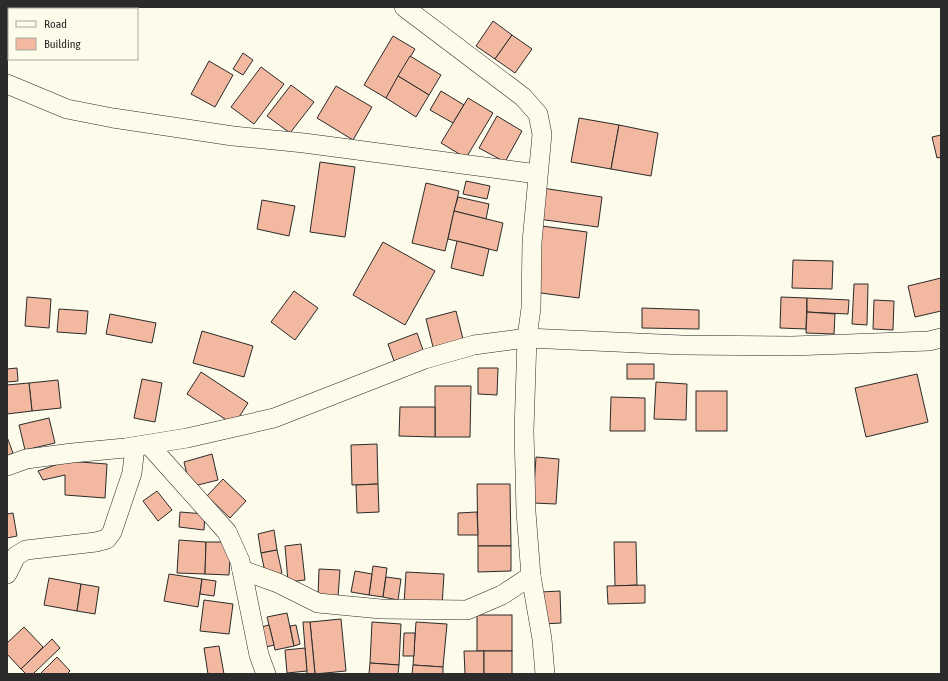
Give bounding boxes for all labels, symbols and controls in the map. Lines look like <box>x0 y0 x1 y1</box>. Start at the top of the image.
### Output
legend <box>8 8 138 60</box>
text: Road <box>44 17 67 31</box>
text: Building <box>44 37 82 51</box>

